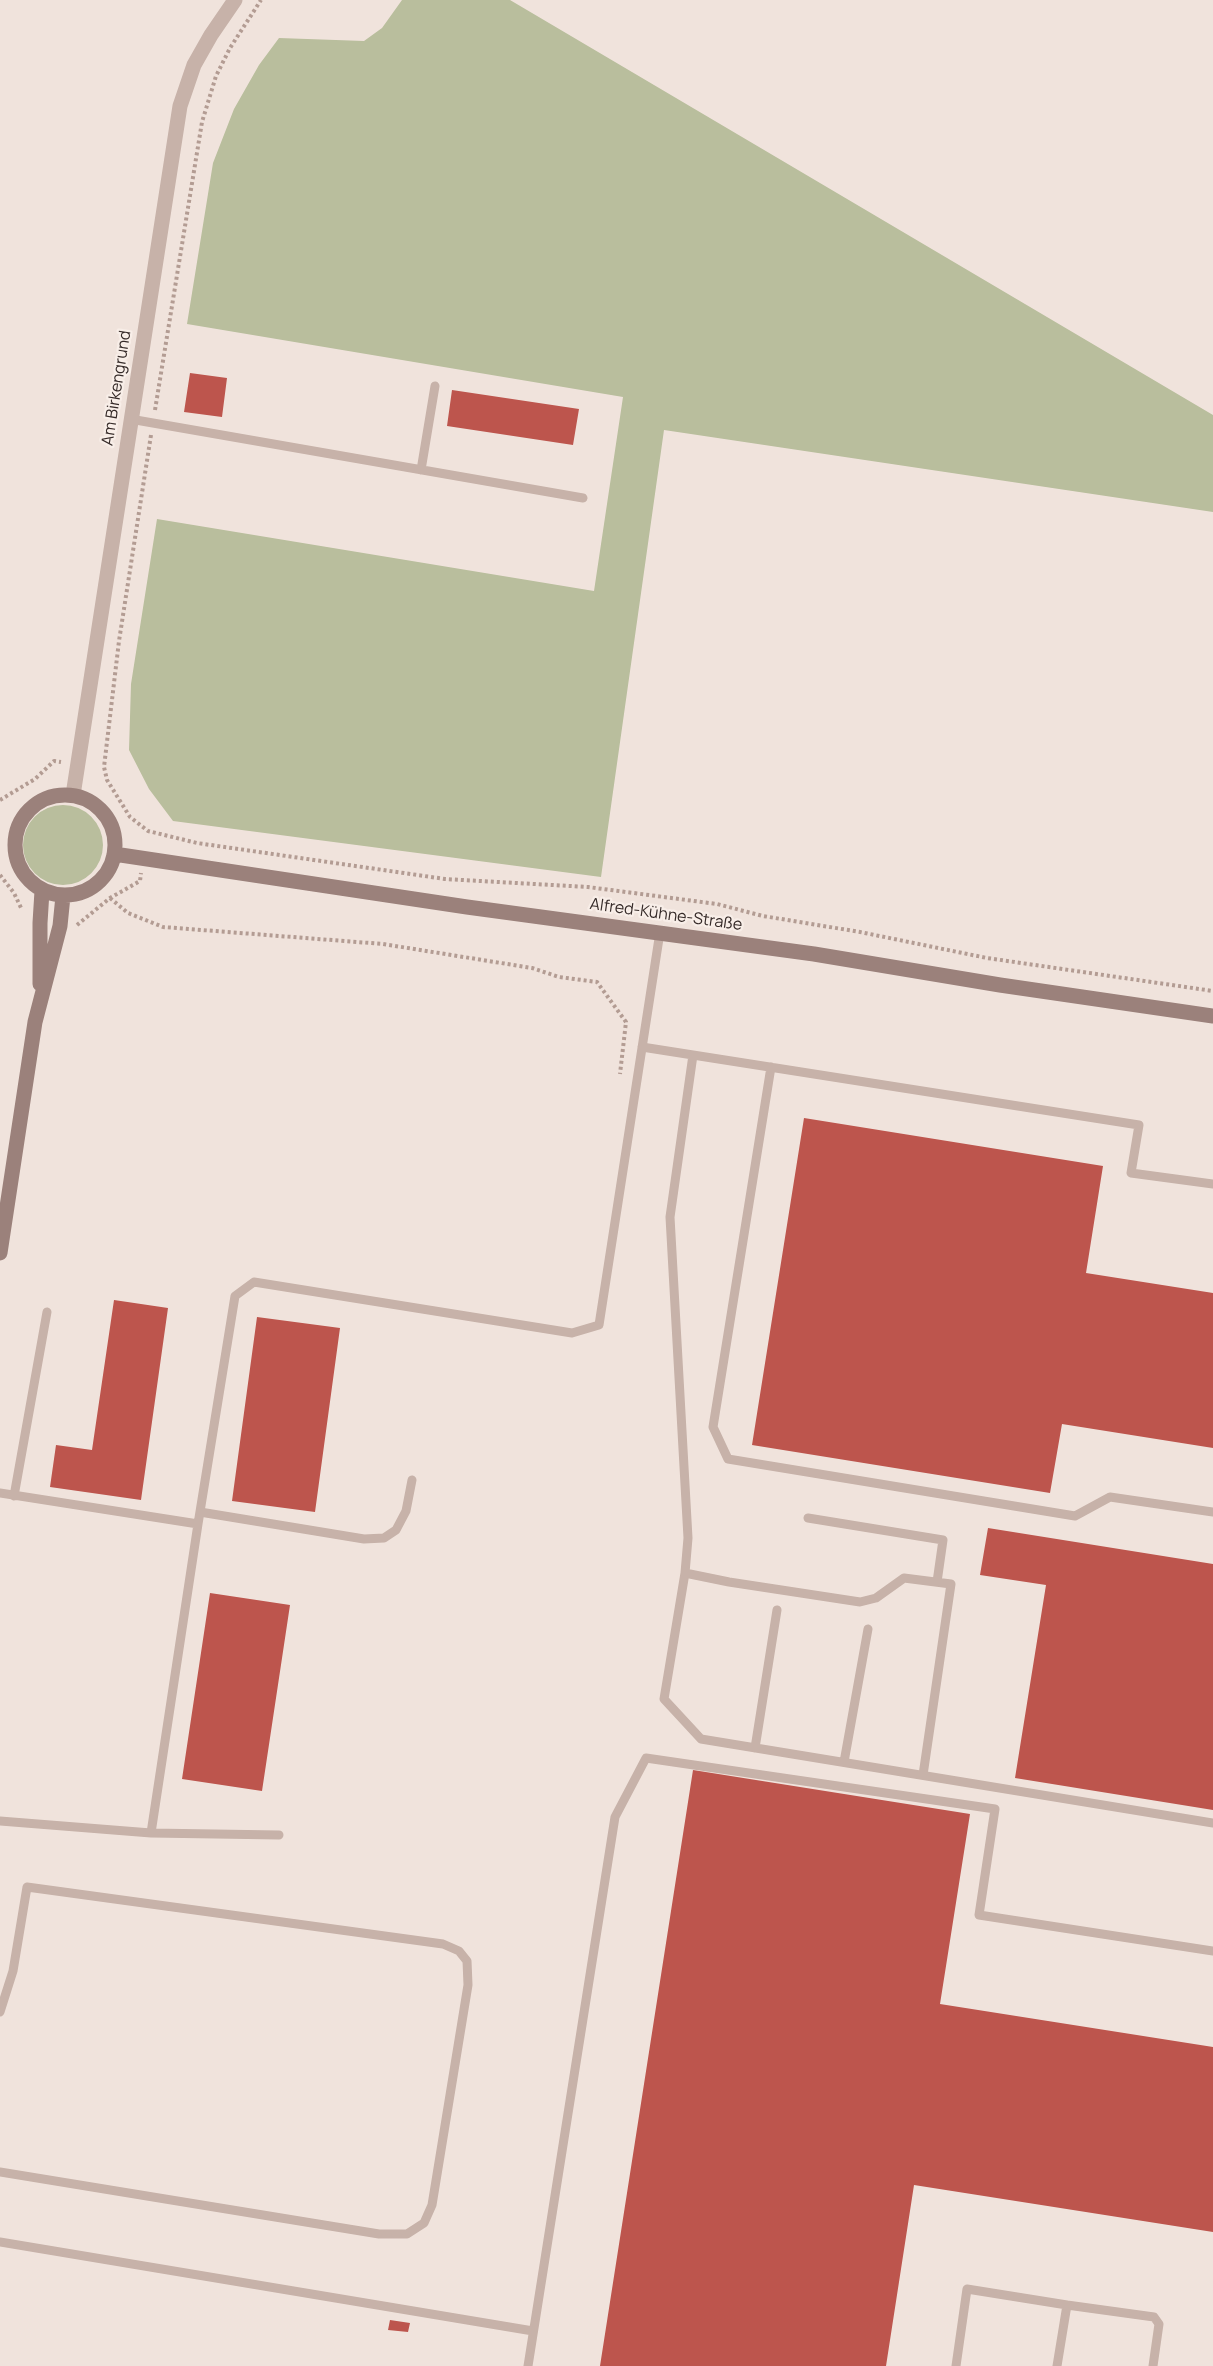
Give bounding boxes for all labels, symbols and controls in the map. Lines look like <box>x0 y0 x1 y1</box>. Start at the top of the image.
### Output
street label: Am Birkengrund <box>98 329 136 447</box>
street label: Alfred-Kühne-Straße <box>589 895 743 935</box>

